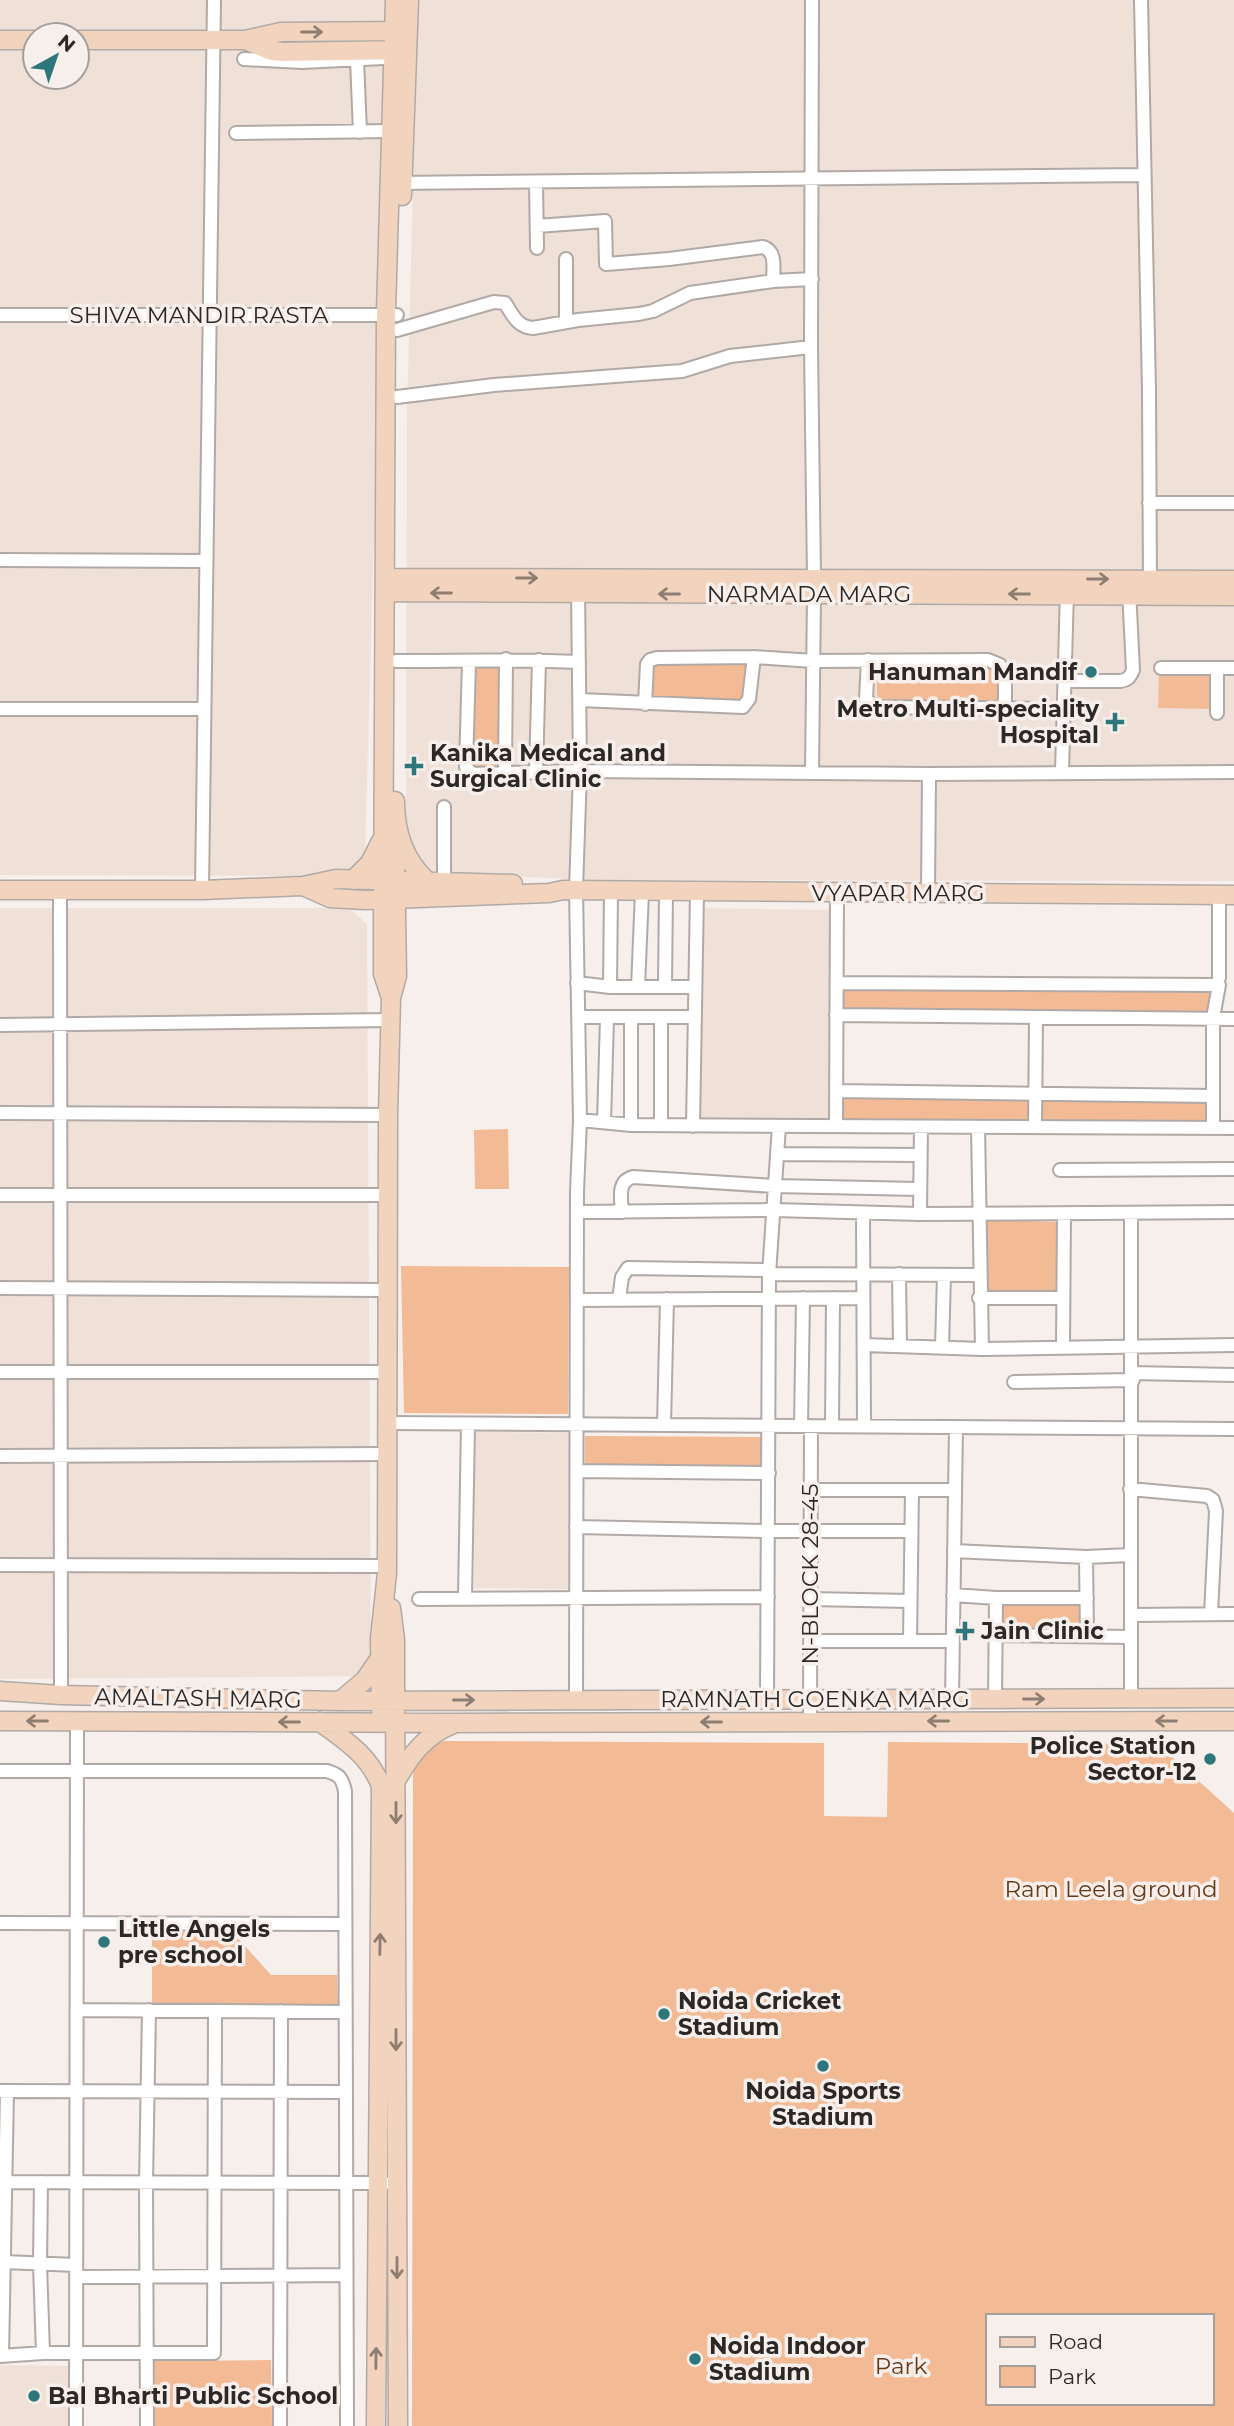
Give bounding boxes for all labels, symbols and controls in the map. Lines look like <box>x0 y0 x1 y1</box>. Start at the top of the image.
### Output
north arrow <box>21 21 91 91</box>
one-way arrow <box>301 25 324 39</box>
text: N <box>53 30 80 57</box>
street label: SHIVA MANDIR RASTA <box>70 301 329 329</box>
one-way arrow <box>515 571 538 585</box>
one-way arrow <box>1086 572 1109 586</box>
street label: NARMADA MARG <box>707 580 911 608</box>
one-way arrow <box>430 586 453 600</box>
one-way arrow <box>658 587 681 601</box>
one-way arrow <box>1008 587 1031 601</box>
place label: Hanuman Mandif <box>868 658 1078 686</box>
marker: Hanuman Mandif <box>1083 664 1099 680</box>
place label: Metro Multi-speciality Hospital <box>836 695 1099 749</box>
marker: Metro Multi-speciality Hospital <box>1105 712 1125 732</box>
place label: Kanika Medical and Surgical Clinic <box>430 739 666 793</box>
marker: Kanika Medical and Surgical Clinic <box>404 756 424 776</box>
street label: VYAPAR MARG <box>811 879 985 907</box>
street label: N-BLOCK 28-45 <box>796 1484 824 1664</box>
place label: Jain Clinic <box>980 1617 1104 1645</box>
marker: Jain Clinic <box>955 1621 975 1641</box>
street label: AMALTASH MARG <box>94 1682 302 1714</box>
street label: RAMNATH GOENKA MARG <box>660 1685 970 1713</box>
one-way arrow <box>1022 1692 1045 1706</box>
one-way arrow <box>452 1694 475 1707</box>
one-way arrow <box>25 1714 48 1728</box>
one-way arrow <box>927 1714 950 1728</box>
one-way arrow <box>1155 1714 1178 1728</box>
one-way arrow <box>277 1715 300 1729</box>
one-way arrow <box>700 1715 723 1729</box>
place label: Police Station Sector-12 <box>1030 1732 1196 1786</box>
marker: Police Station Sector-12 <box>1202 1751 1218 1767</box>
one-way arrow <box>389 1801 403 1824</box>
park label: Ram Leela ground <box>1004 1875 1218 1903</box>
place label: Little Angels pre school <box>118 1915 270 1969</box>
one-way arrow <box>373 1932 387 1955</box>
marker: Little Angels pre school <box>96 1934 112 1950</box>
place label: Noida Cricket Stadium <box>678 1987 841 2041</box>
marker: Noida Cricket Stadium <box>656 2006 672 2022</box>
one-way arrow <box>389 2028 403 2051</box>
marker: Noida Sports Stadium <box>815 2058 831 2074</box>
place label: Noida Sports Stadium <box>745 2077 901 2131</box>
one-way arrow <box>390 2256 404 2279</box>
legend <box>986 2314 1213 2405</box>
text: Road <box>1048 2329 1103 2354</box>
place label: Noida Indoor Stadium <box>709 2332 866 2386</box>
one-way arrow <box>369 2347 383 2370</box>
marker: Noida Indoor Stadium <box>687 2351 703 2367</box>
park label: Park <box>875 2352 928 2380</box>
text: Park <box>1048 2364 1096 2389</box>
place label: Bal Bharti Public School <box>48 2382 338 2410</box>
marker: Bal Bharti Public School <box>26 2388 42 2404</box>

